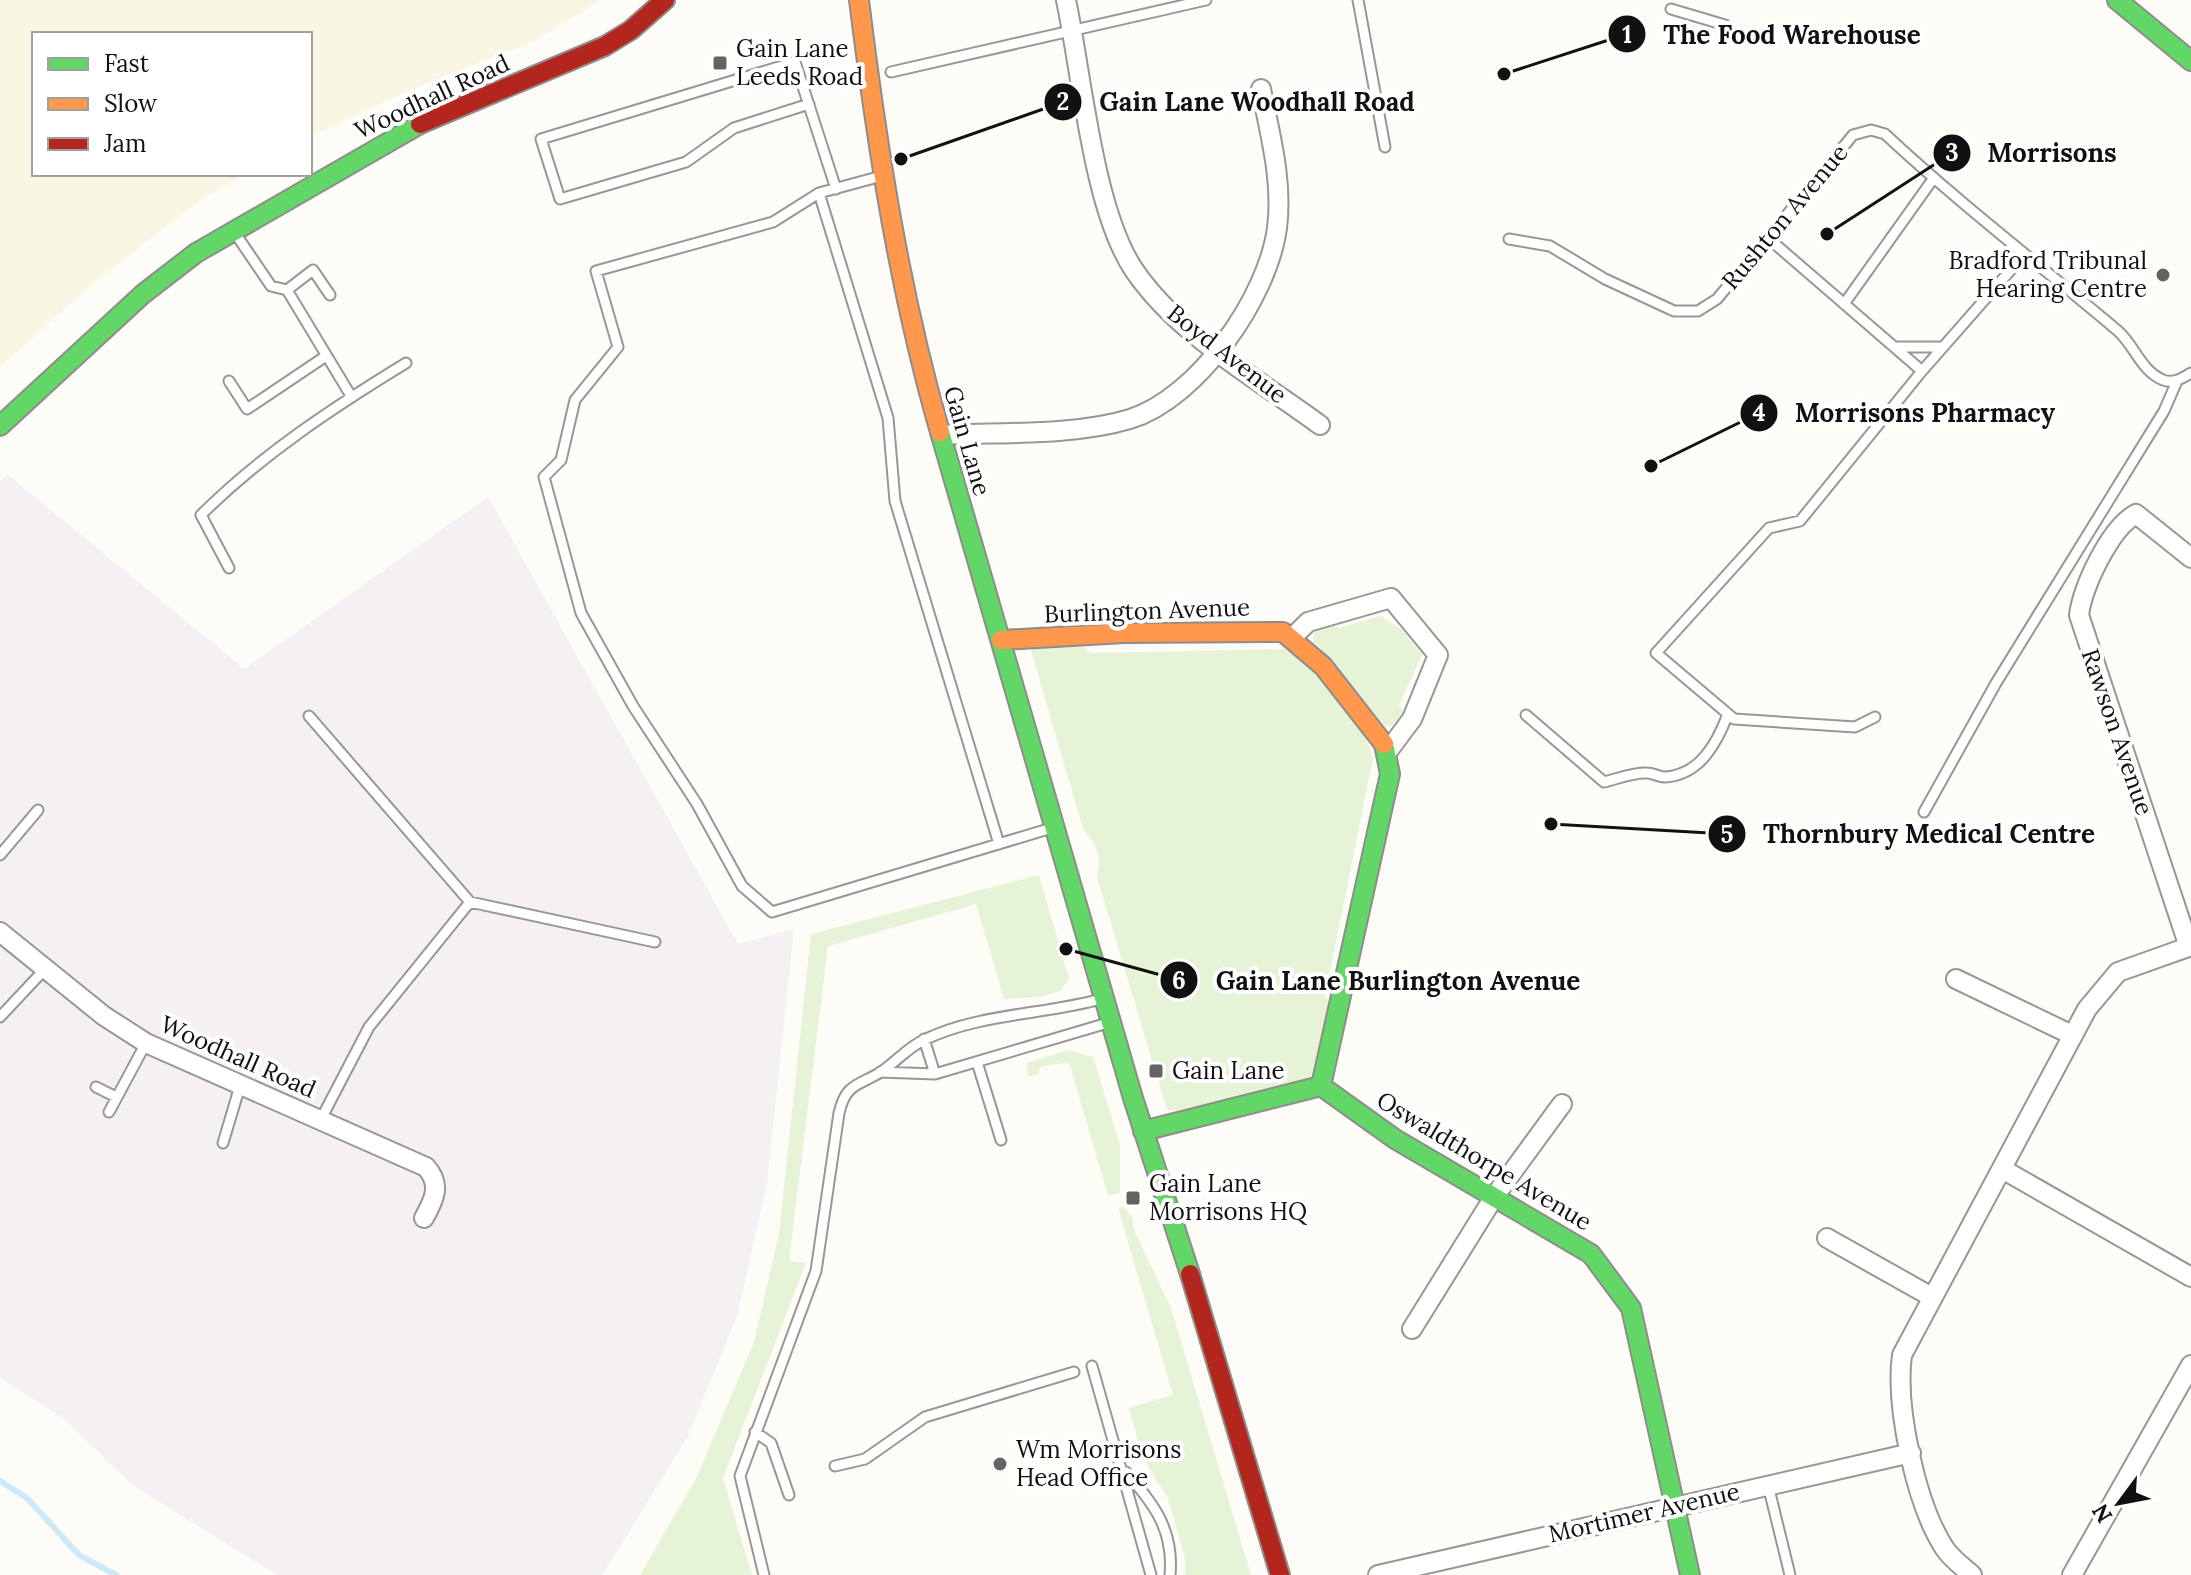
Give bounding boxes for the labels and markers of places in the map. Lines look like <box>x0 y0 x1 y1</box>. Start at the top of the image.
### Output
callout: The Food Warehouse <box>1607 9 1936 59</box>
place label: Gain Lane Leeds Road <box>736 33 863 92</box>
marker: Gain Lane Leeds Road <box>711 54 729 72</box>
callout: Gain Lane Woodhall Road <box>1043 77 1431 127</box>
callout: Morrisons <box>1932 128 2133 178</box>
place label: Bradford Tribunal Hearing Centre <box>1948 245 2147 304</box>
marker: Bradford Tribunal Hearing Centre <box>2154 266 2172 284</box>
callout: Morrisons Pharmacy <box>1739 388 2071 438</box>
callout: Thornbury Medical Centre <box>1707 809 2111 859</box>
callout: Gain Lane Burlington Avenue <box>1159 955 1596 1005</box>
place label: Gain Lane <box>1172 1055 1285 1086</box>
marker: Gain Lane <box>1147 1062 1165 1080</box>
place label: Gain Lane Morrisons HQ <box>1149 1168 1307 1227</box>
marker: Gain Lane Morrisons HQ <box>1124 1189 1142 1207</box>
place label: Wm Morrisons Head Office <box>1016 1434 1181 1493</box>
marker: Wm Morrisons Head Office <box>991 1455 1009 1473</box>

